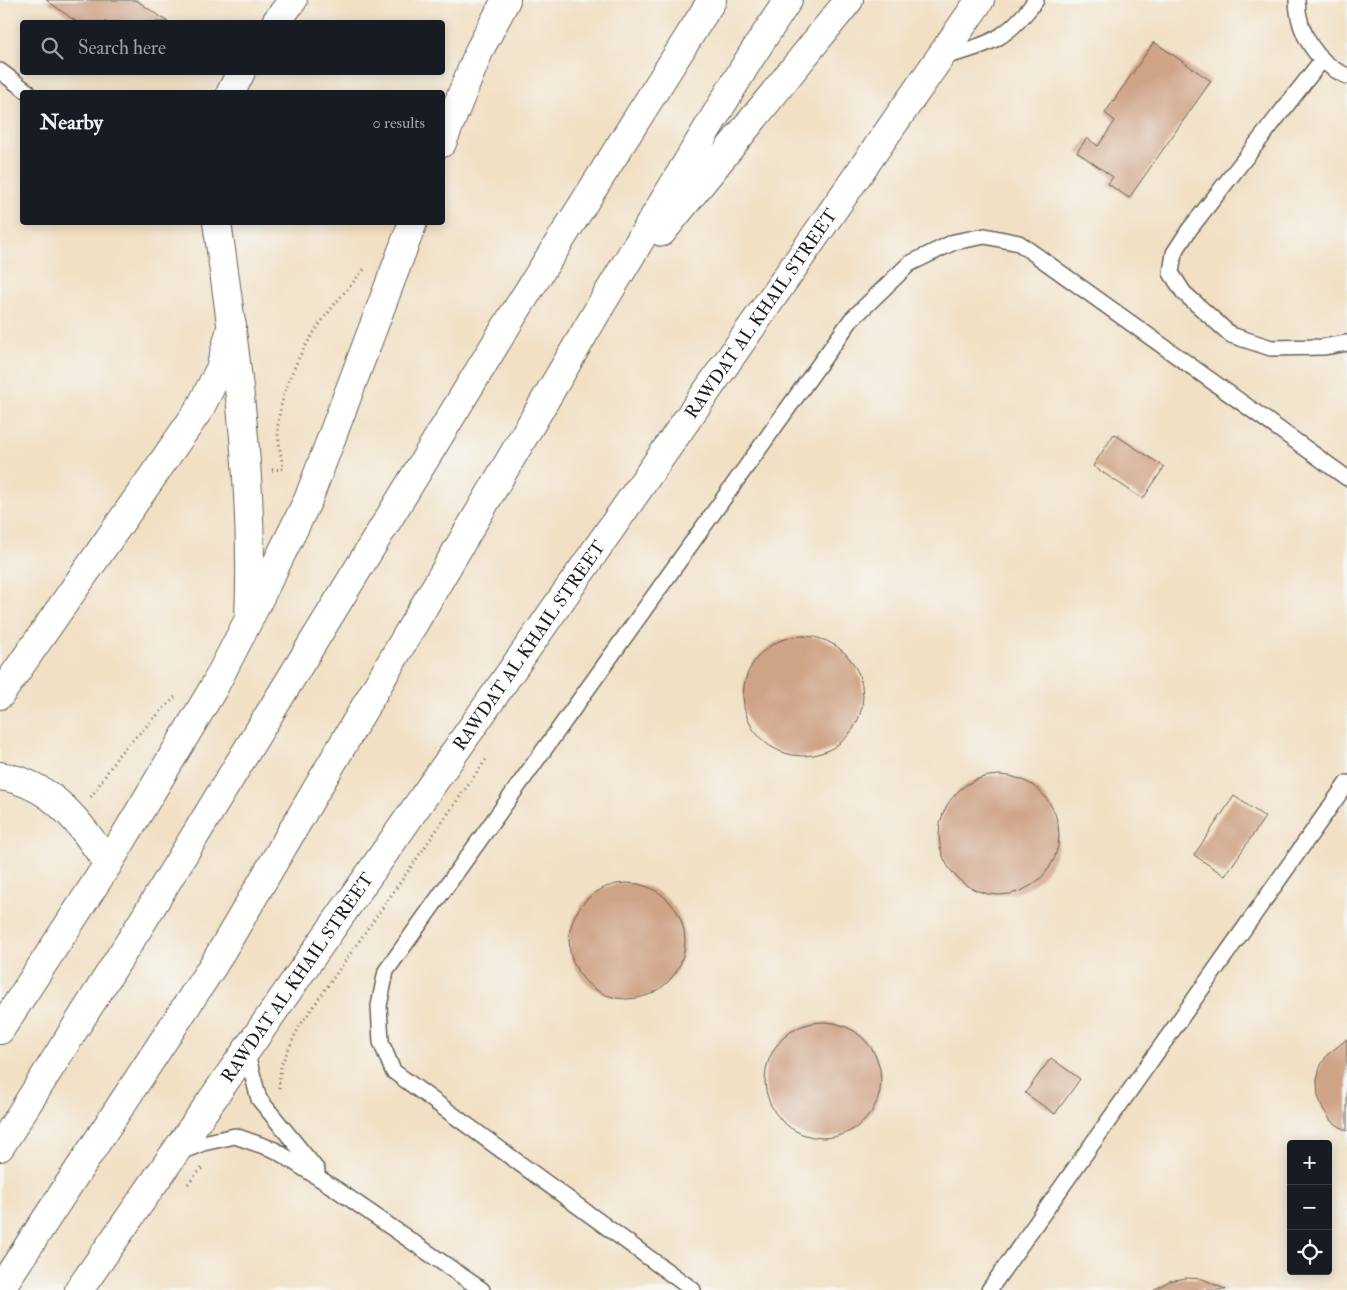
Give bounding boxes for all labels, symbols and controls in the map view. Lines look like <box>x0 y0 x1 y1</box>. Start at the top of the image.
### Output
search box <box>20 20 445 75</box>
icon: search <box>38 34 66 62</box>
text: Search here <box>78 36 166 60</box>
text: Nearby <box>40 109 103 136</box>
text: 0 results <box>372 113 425 133</box>
street label: RAWDAT AL KHAIL STREET <box>680 204 843 423</box>
street label: RAWDAT AL KHAIL STREET <box>448 536 611 755</box>
street label: RAWDAT AL KHAIL STREET <box>216 868 379 1087</box>
map controls <box>1287 1140 1332 1275</box>
button: + <box>1287 1140 1332 1185</box>
button: − <box>1287 1185 1332 1230</box>
button: locate <box>1287 1230 1332 1275</box>

